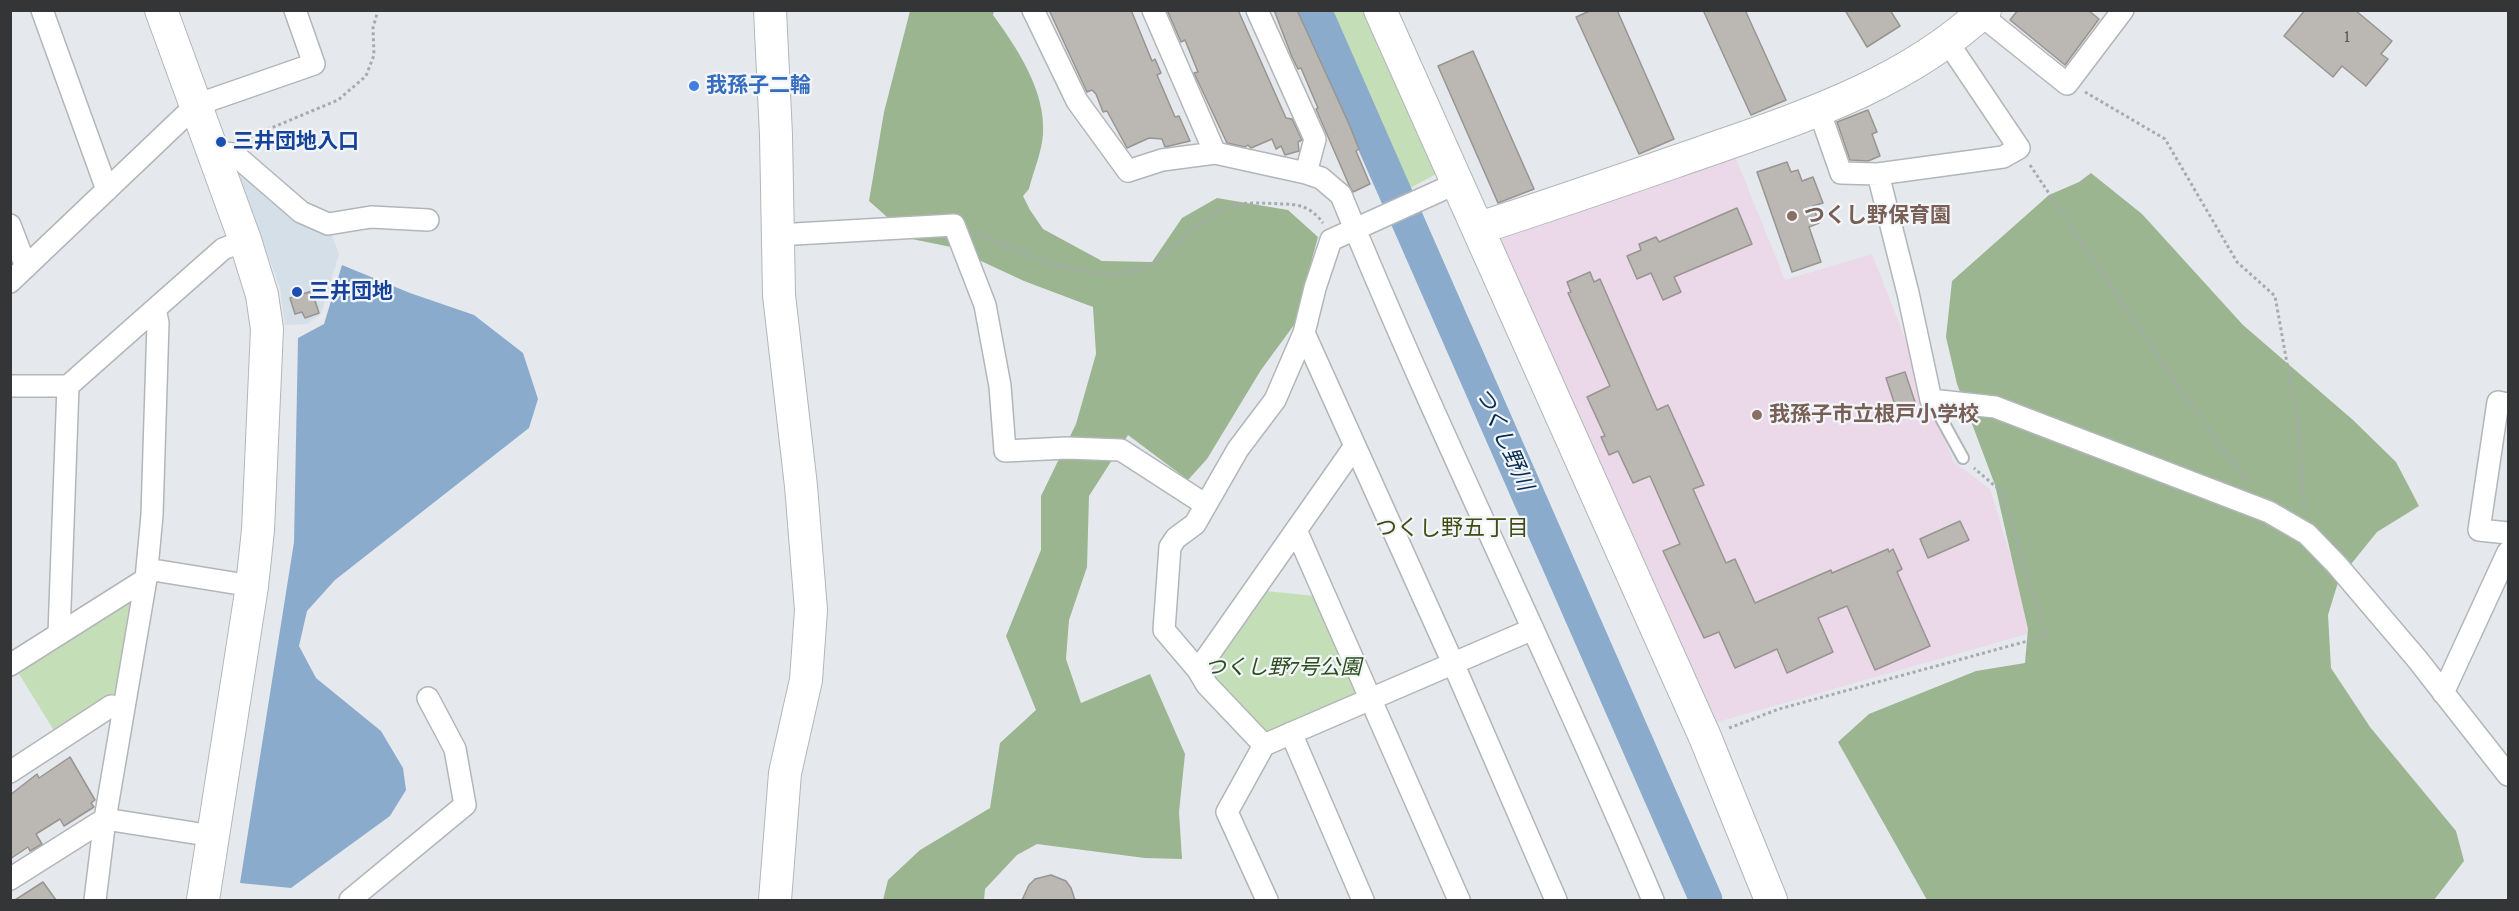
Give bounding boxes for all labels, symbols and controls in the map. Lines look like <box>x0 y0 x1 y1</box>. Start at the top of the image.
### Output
house number: 1 <box>2344 25 2350 47</box>
place label: 我孫子二輪 <box>706 73 811 99</box>
marker: 我孫子二輪 <box>687 79 701 93</box>
place label: 三井団地入口 <box>233 129 359 155</box>
marker: 三井団地入口 <box>214 135 228 149</box>
place label: つくし野保育園 <box>1804 203 1951 229</box>
marker: つくし野保育園 <box>1785 209 1799 223</box>
place label: 三井団地 <box>309 279 393 305</box>
marker: 三井団地 <box>290 285 304 299</box>
water label: つくし野川 <box>1470 383 1538 495</box>
place label: 我孫子市立根戸小学校 <box>1769 402 1979 428</box>
marker: 我孫子市立根戸小学校 <box>1750 408 1764 422</box>
district label: つくし野五丁目 <box>1375 515 1529 541</box>
park label: つくし野7号公園 <box>1205 655 1361 681</box>

